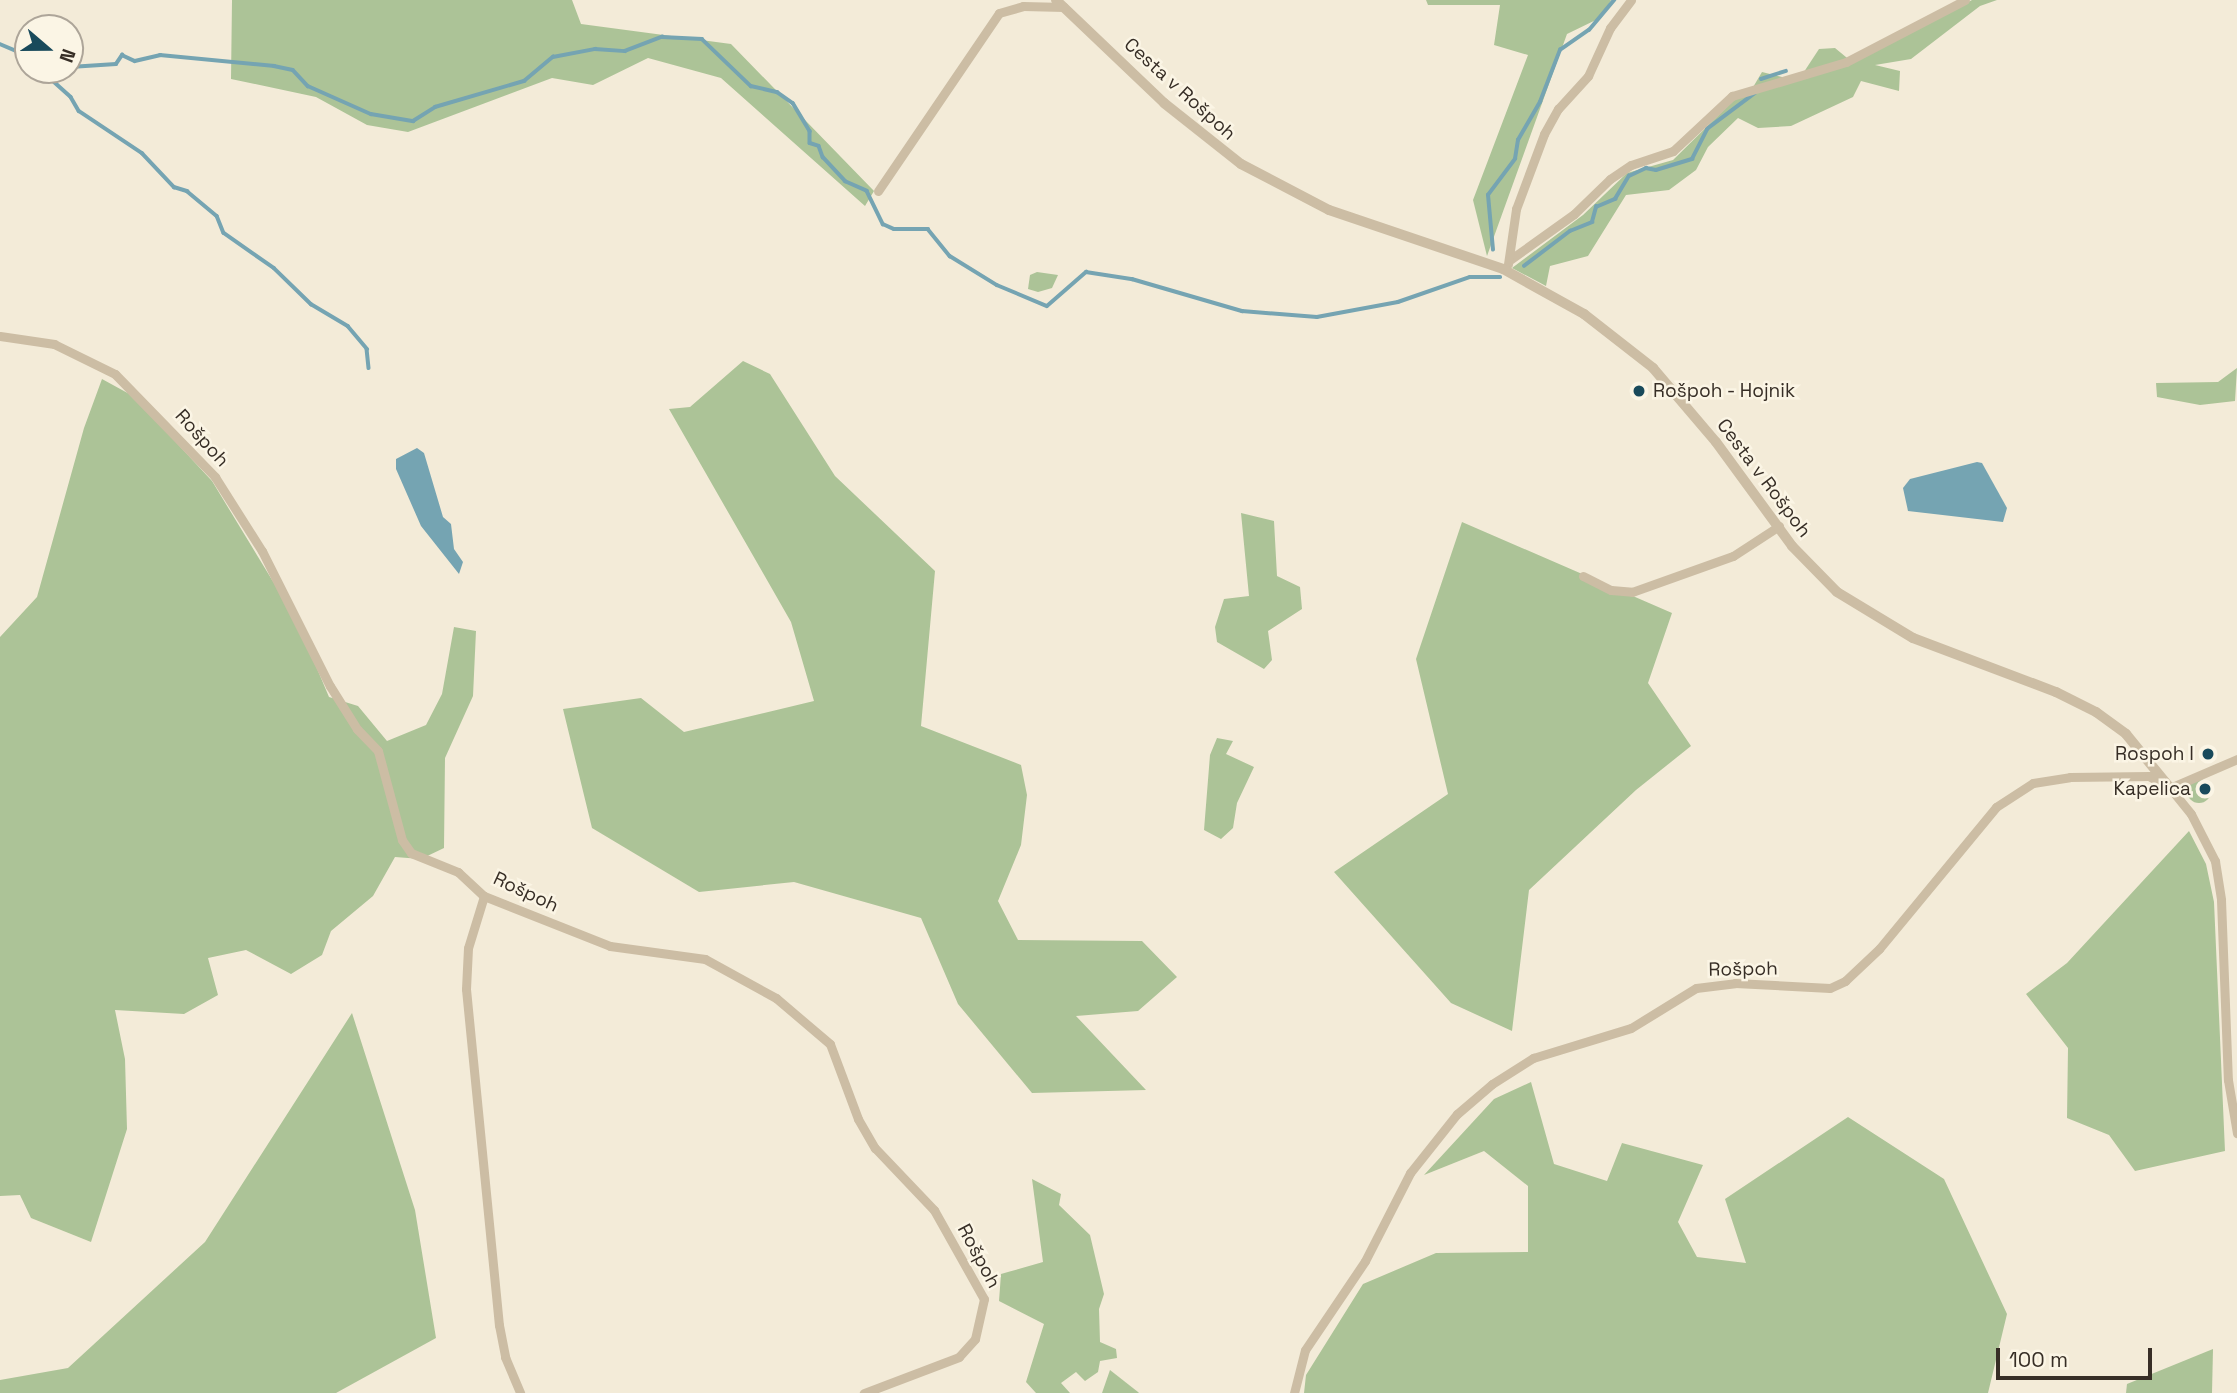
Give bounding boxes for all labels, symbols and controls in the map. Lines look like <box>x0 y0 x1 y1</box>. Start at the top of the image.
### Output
north arrow <box>14 14 84 84</box>
street label: Cesta v Rošpoh <box>1120 33 1240 145</box>
text: N <box>53 45 81 66</box>
place label: Rošpoh - Hojnik <box>1653 380 1796 402</box>
marker: Rošpoh - Hojnik <box>1631 383 1647 399</box>
street label: Rošpoh <box>170 405 234 471</box>
street label: Cesta v Rošpoh <box>1712 414 1816 542</box>
place label: Rospoh I <box>2115 743 2194 765</box>
marker: Rospoh I <box>2200 746 2216 762</box>
place label: Kapelica <box>2113 778 2191 800</box>
marker: Kapelica <box>2197 781 2213 797</box>
street label: Rošpoh <box>490 867 562 917</box>
street label: Rošpoh <box>1708 957 1778 981</box>
street label: Rošpoh <box>953 1220 1005 1292</box>
scale bar <box>1999 1334 2155 1378</box>
text: 100 m <box>2009 1346 2068 1373</box>

